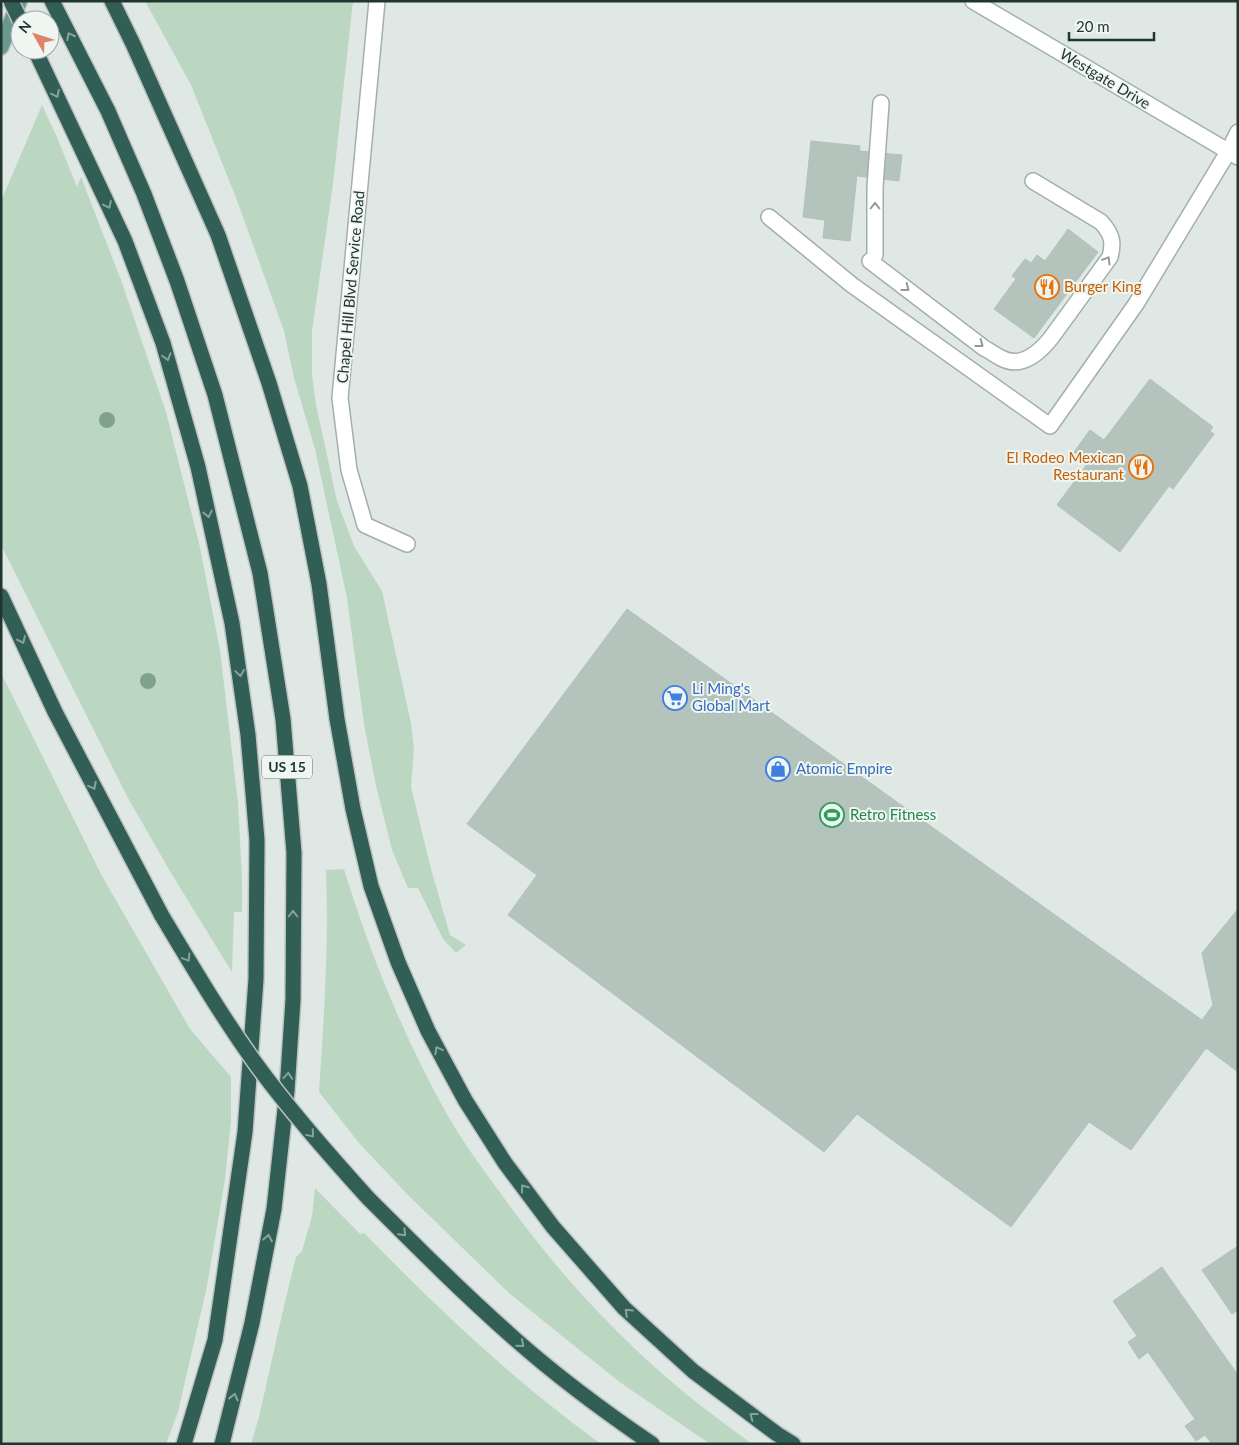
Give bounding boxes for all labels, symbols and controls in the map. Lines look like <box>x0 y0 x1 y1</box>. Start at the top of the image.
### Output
north arrow <box>10 10 60 60</box>
scale bar <box>1069 10 1154 42</box>
text: N <box>15 17 35 36</box>
text: 20 m <box>1076 17 1110 35</box>
one-way arrow <box>66 32 76 41</box>
street label: Westgate Drive <box>1057 44 1154 112</box>
one-way arrow <box>49 89 60 98</box>
street label: Chapel Hill Blvd Service Road <box>333 190 367 384</box>
one-way arrow <box>102 200 112 209</box>
one-way arrow <box>870 202 880 210</box>
one-way arrow <box>1100 257 1110 266</box>
restaurant icon: Burger King <box>1034 274 1060 300</box>
place label: Burger King <box>1064 277 1142 295</box>
one-way arrow <box>900 282 909 290</box>
one-way arrow <box>974 338 984 347</box>
one-way arrow <box>161 352 171 360</box>
place label: El Rodeo Mexican Restaurant <box>1006 448 1125 483</box>
restaurant icon: El Rodeo Mexican Restaurant <box>1128 454 1154 480</box>
one-way arrow <box>202 509 213 518</box>
one-way arrow <box>15 635 26 644</box>
one-way arrow <box>234 669 244 678</box>
place label: Li Ming's Global Mart <box>692 679 771 714</box>
supermarket icon: Li Ming's Global Mart <box>662 685 688 711</box>
road number: US 15 <box>262 756 312 779</box>
shop icon: Atomic Empire <box>765 756 791 782</box>
place label: Atomic Empire <box>796 759 892 777</box>
one-way arrow <box>87 780 97 789</box>
sports icon: Retro Fitness <box>819 802 845 828</box>
place label: Retro Fitness <box>850 805 936 823</box>
one-way arrow <box>288 910 298 918</box>
one-way arrow <box>181 953 191 962</box>
one-way arrow <box>434 1046 444 1055</box>
one-way arrow <box>282 1072 293 1080</box>
one-way arrow <box>305 1128 314 1137</box>
one-way arrow <box>521 1185 529 1194</box>
one-way arrow <box>397 1227 406 1236</box>
one-way arrow <box>263 1233 273 1242</box>
one-way arrow <box>625 1309 634 1318</box>
one-way arrow <box>515 1338 524 1347</box>
one-way arrow <box>228 1392 239 1401</box>
one-way arrow <box>749 1413 759 1422</box>

